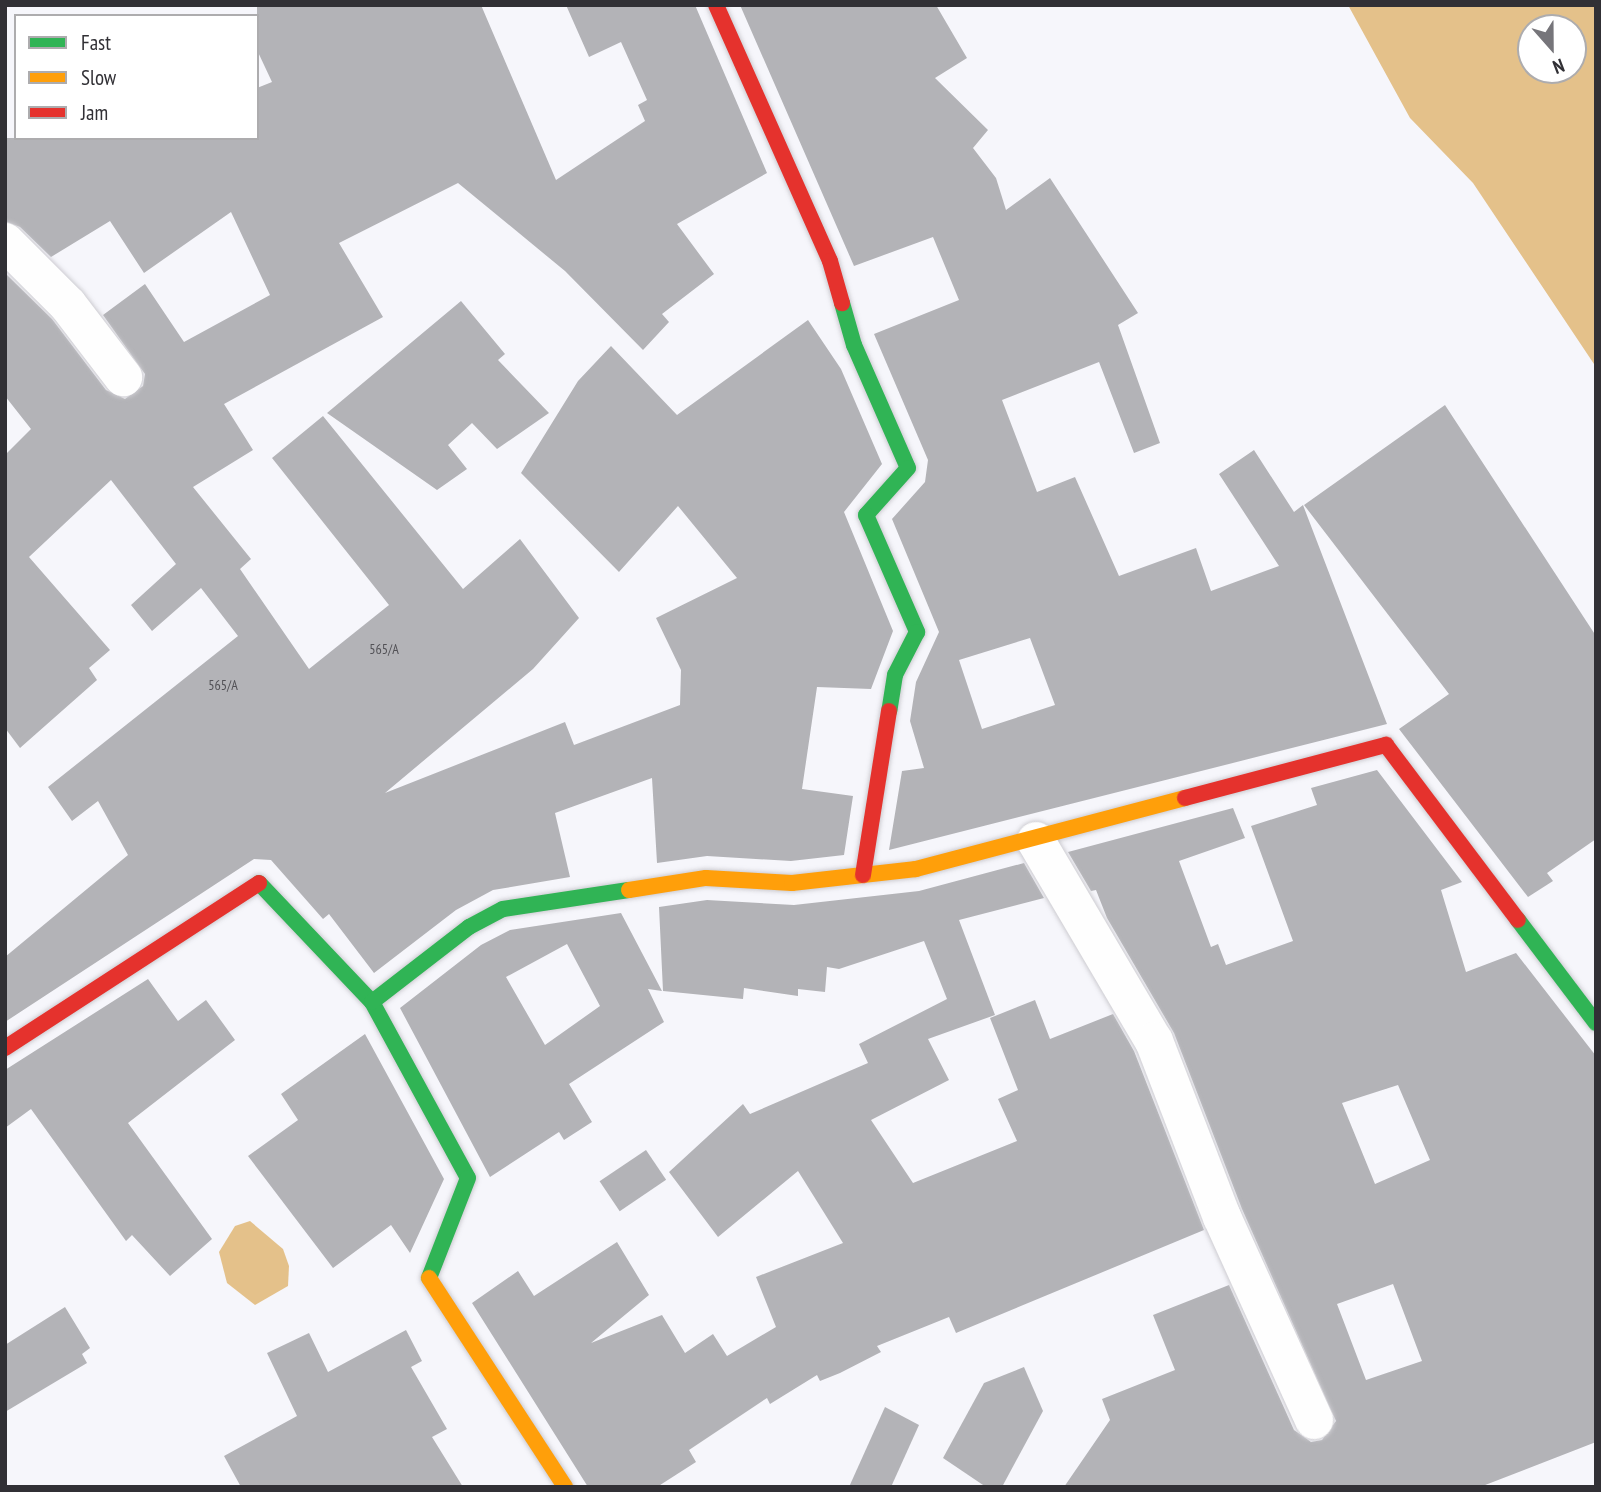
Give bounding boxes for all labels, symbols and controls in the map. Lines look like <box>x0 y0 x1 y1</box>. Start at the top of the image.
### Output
legend <box>14 14 259 140</box>
north arrow <box>1517 14 1587 84</box>
text: Fast <box>81 29 111 56</box>
text: N <box>1550 54 1568 80</box>
text: Slow <box>81 64 116 91</box>
text: Jam <box>81 99 108 126</box>
house number: 565/A <box>369 641 399 657</box>
house number: 565/A <box>208 677 238 693</box>

